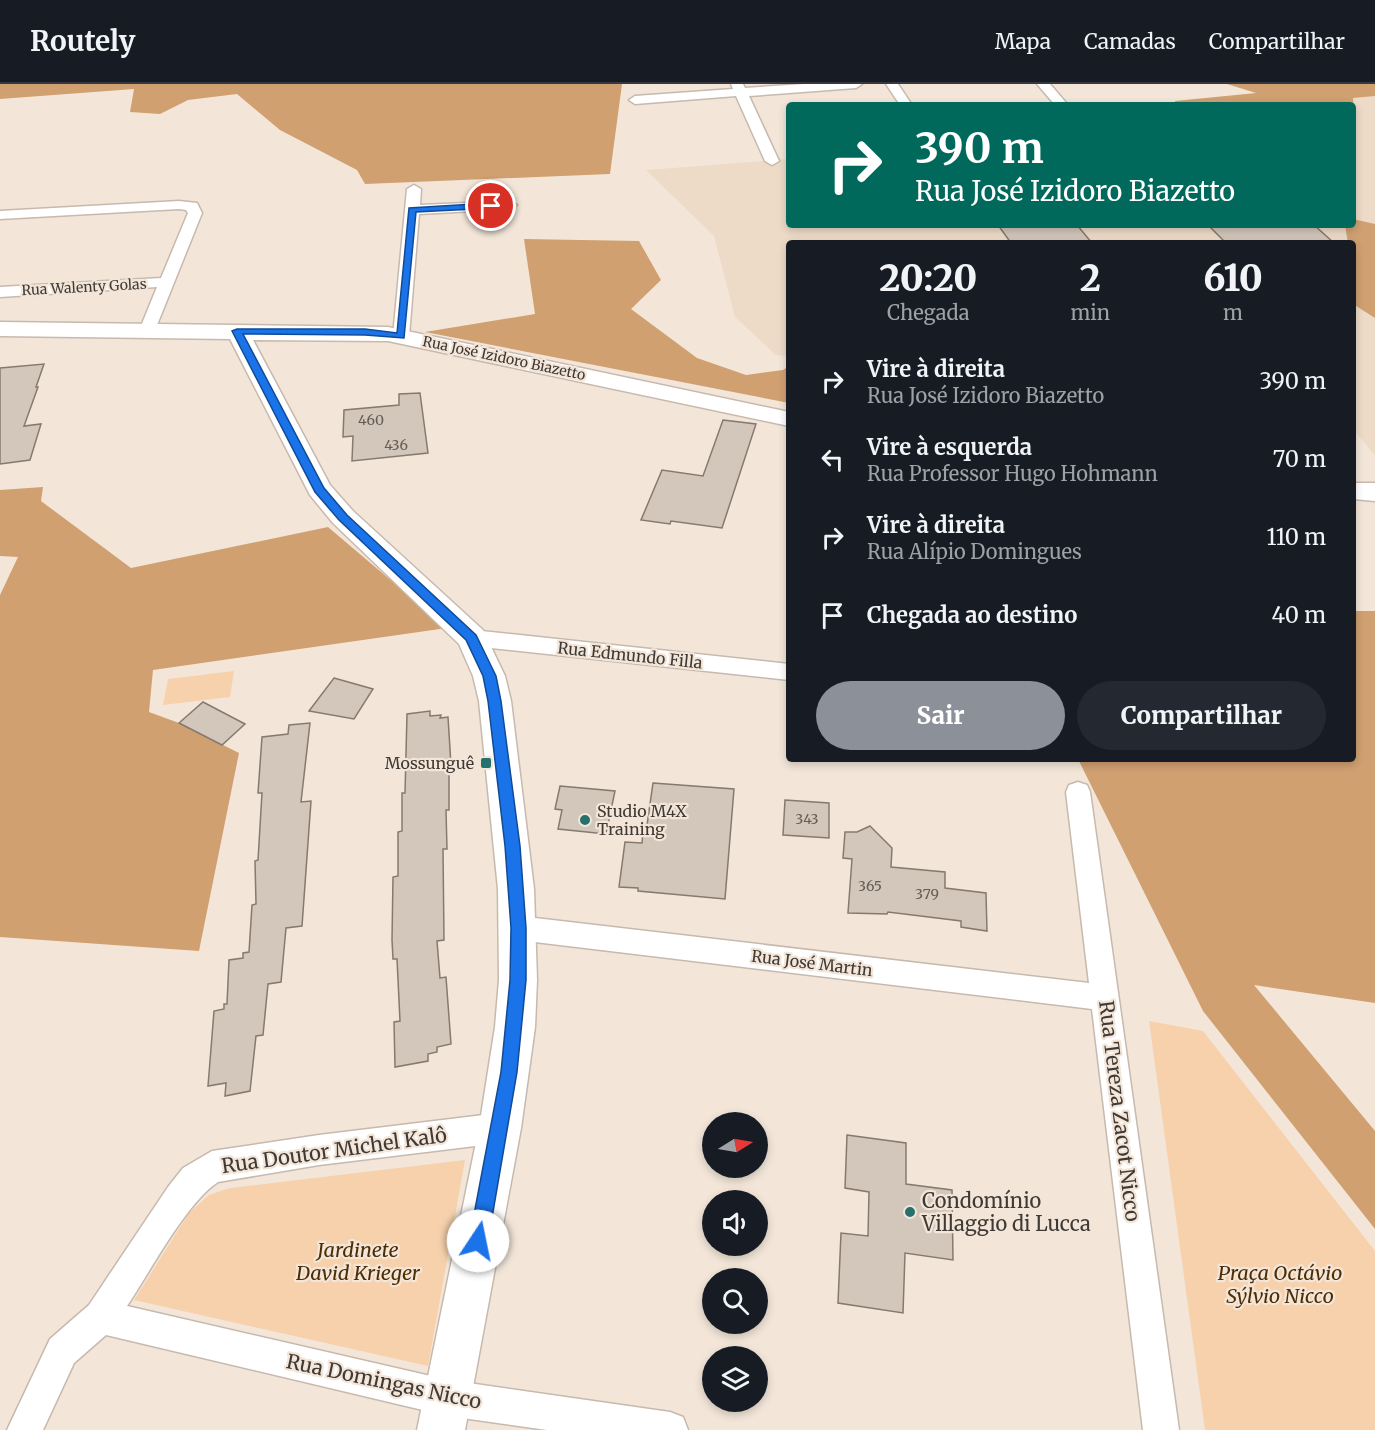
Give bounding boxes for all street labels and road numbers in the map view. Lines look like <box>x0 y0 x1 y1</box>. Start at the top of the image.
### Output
street label: Rua Walenty Golas <box>21 275 147 299</box>
street label: Rua José Izidoro Biazetto <box>421 332 587 384</box>
street label: Rua Edmundo Filla <box>557 637 704 673</box>
street label: Rua José Martin <box>750 946 874 980</box>
street label: Rua Tereza Zacot Nicco <box>1094 999 1146 1223</box>
street label: Rua Doutor Michel Kalô <box>220 1122 449 1178</box>
street label: Rua Domingas Nicco <box>284 1348 484 1414</box>

